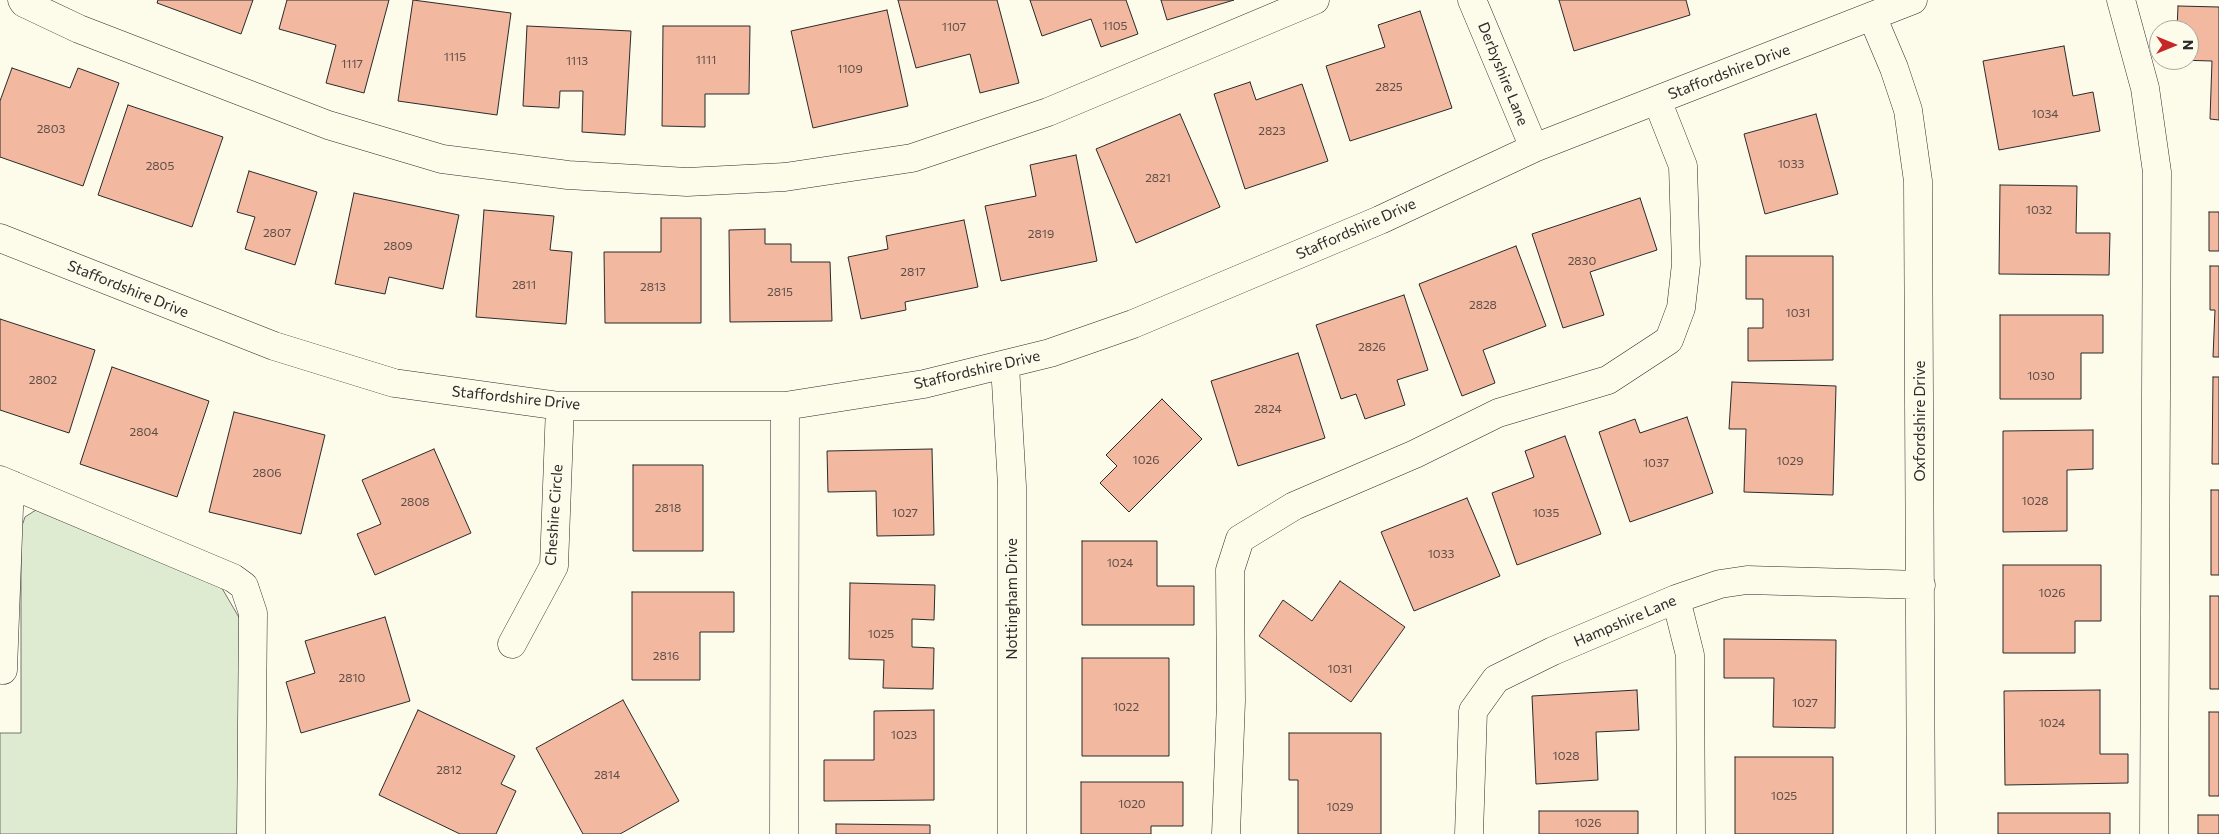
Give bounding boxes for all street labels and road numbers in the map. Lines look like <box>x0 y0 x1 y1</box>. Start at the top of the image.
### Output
street label: Derbyshire Lane <box>1474 20 1532 128</box>
street label: Staffordshire Drive <box>1665 40 1793 104</box>
street label: Staffordshire Drive <box>1293 195 1419 263</box>
street label: Staffordshire Drive <box>65 256 191 322</box>
street label: Staffordshire Drive <box>912 347 1042 393</box>
street label: Oxfordshire Drive <box>1911 360 1929 482</box>
street label: Staffordshire Drive <box>451 382 581 414</box>
street label: Cheshire Circle <box>541 464 567 566</box>
street label: Nottingham Drive <box>1003 538 1021 660</box>
street label: Hampshire Lane <box>1571 591 1679 651</box>

